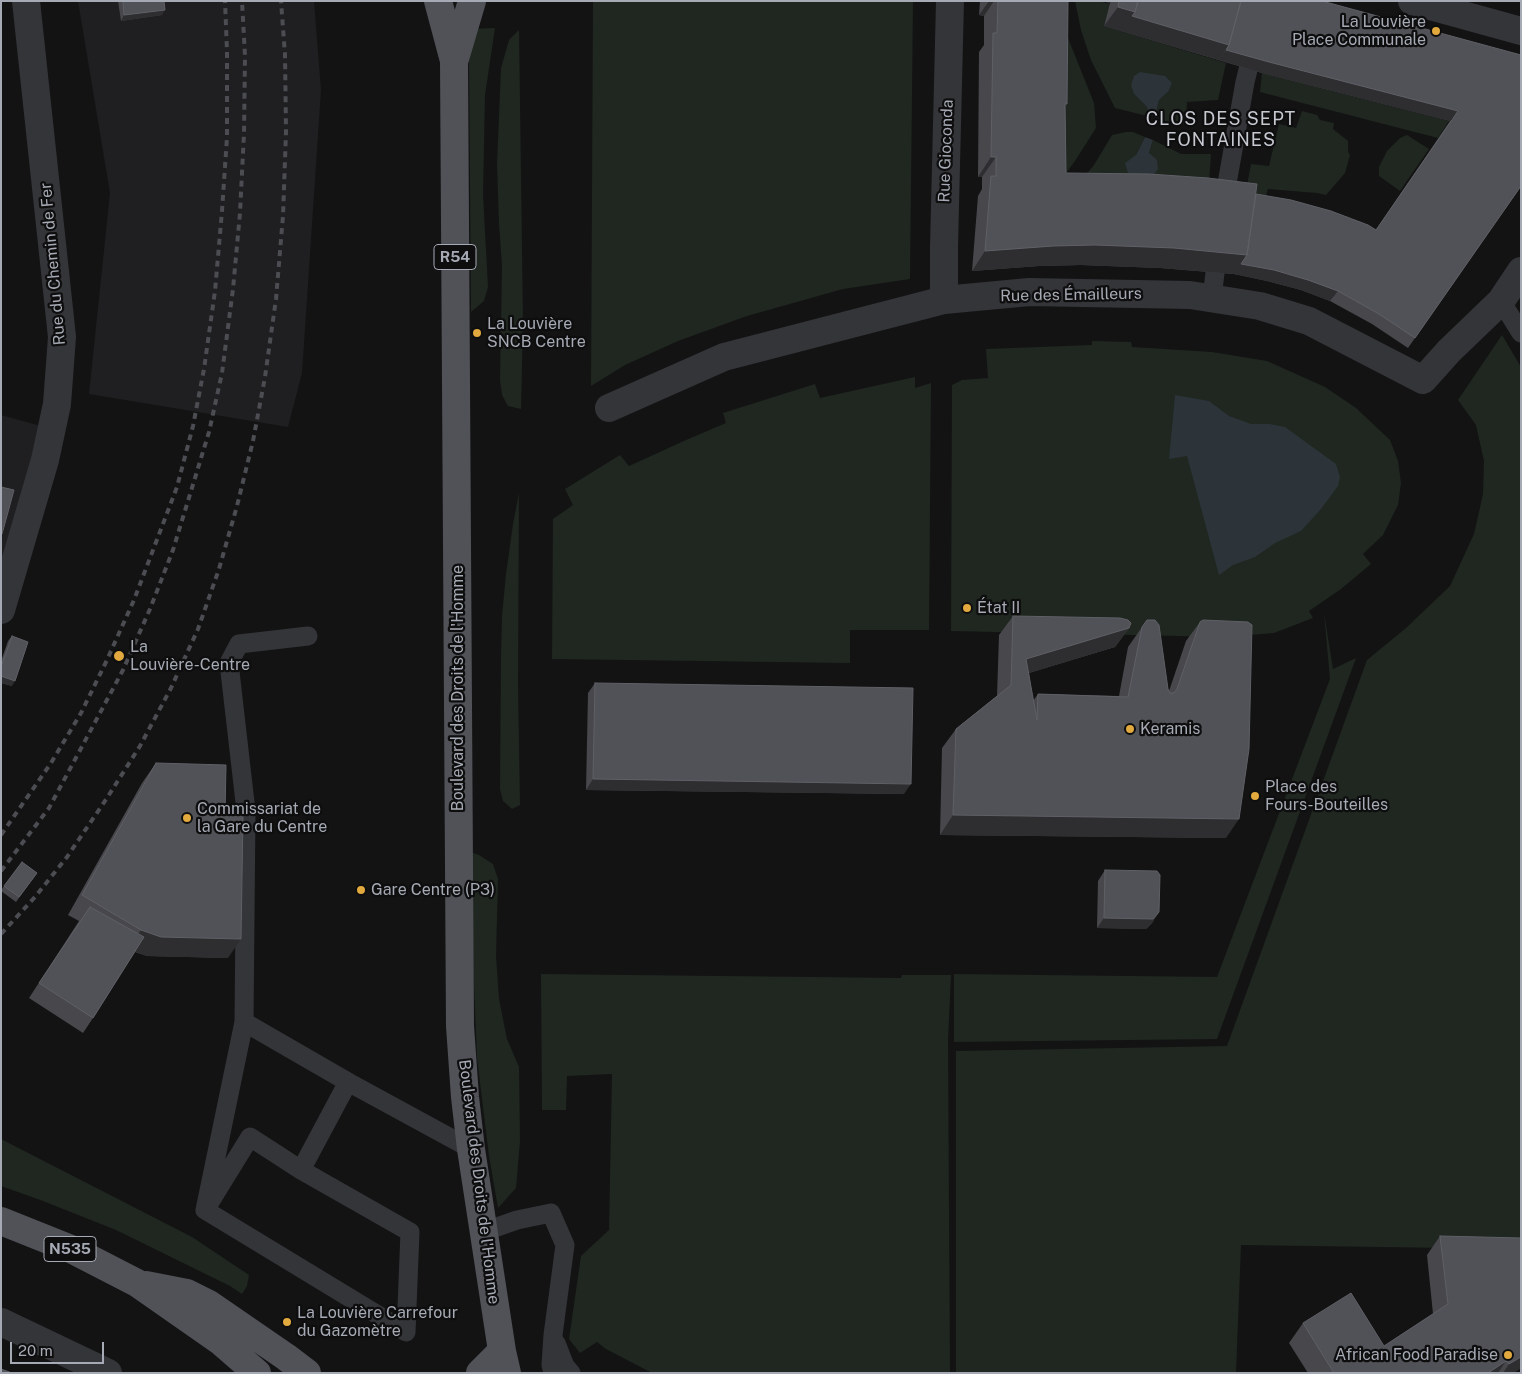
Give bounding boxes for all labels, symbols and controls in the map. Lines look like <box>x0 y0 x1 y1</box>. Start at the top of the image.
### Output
place label: La Louvière Place Communale <box>1292 12 1426 50</box>
marker: La Louvière Place Communale <box>1430 25 1442 37</box>
street label: Rue Gioconda <box>935 99 957 203</box>
district label: CLOS DES SEPT FONTAINES <box>1144 108 1298 150</box>
street label: Rue du Chemin de Fer <box>36 182 70 346</box>
road number: R54 <box>434 244 476 270</box>
street label: Rue des Émailleurs <box>1000 284 1142 306</box>
place label: La Louvière SNCB Centre <box>487 314 586 352</box>
marker: La Louvière SNCB Centre <box>471 327 483 339</box>
street label: Boulevard des Droits de l'Homme <box>448 565 468 811</box>
place label: État II <box>977 598 1020 618</box>
marker: État II <box>961 602 973 614</box>
place label: La Louvière-Centre <box>130 637 250 675</box>
marker: La Louvière-Centre <box>112 649 126 663</box>
place label: Keramis <box>1140 719 1200 739</box>
marker: Keramis <box>1124 723 1136 735</box>
place label: Place des Fours-Bouteilles <box>1265 777 1388 815</box>
marker: Place des Fours-Bouteilles <box>1249 790 1261 802</box>
place label: Commissariat de la Gare du Centre <box>197 799 327 837</box>
marker: Commissariat de la Gare du Centre <box>181 812 193 824</box>
place label: Gare Centre (P3) <box>371 880 495 900</box>
marker: Gare Centre (P3) <box>355 884 367 896</box>
street label: Boulevard des Droits de l'Homme <box>454 1059 504 1305</box>
road number: N535 <box>44 1236 96 1262</box>
place label: La Louvière Carrefour du Gazomètre <box>297 1303 458 1341</box>
marker: La Louvière Carrefour du Gazomètre <box>281 1316 293 1328</box>
scale bar <box>12 1332 106 1364</box>
text: 20 m <box>18 1342 53 1359</box>
place label: African Food Paradise <box>1335 1345 1498 1365</box>
marker: African Food Paradise <box>1502 1349 1514 1361</box>

